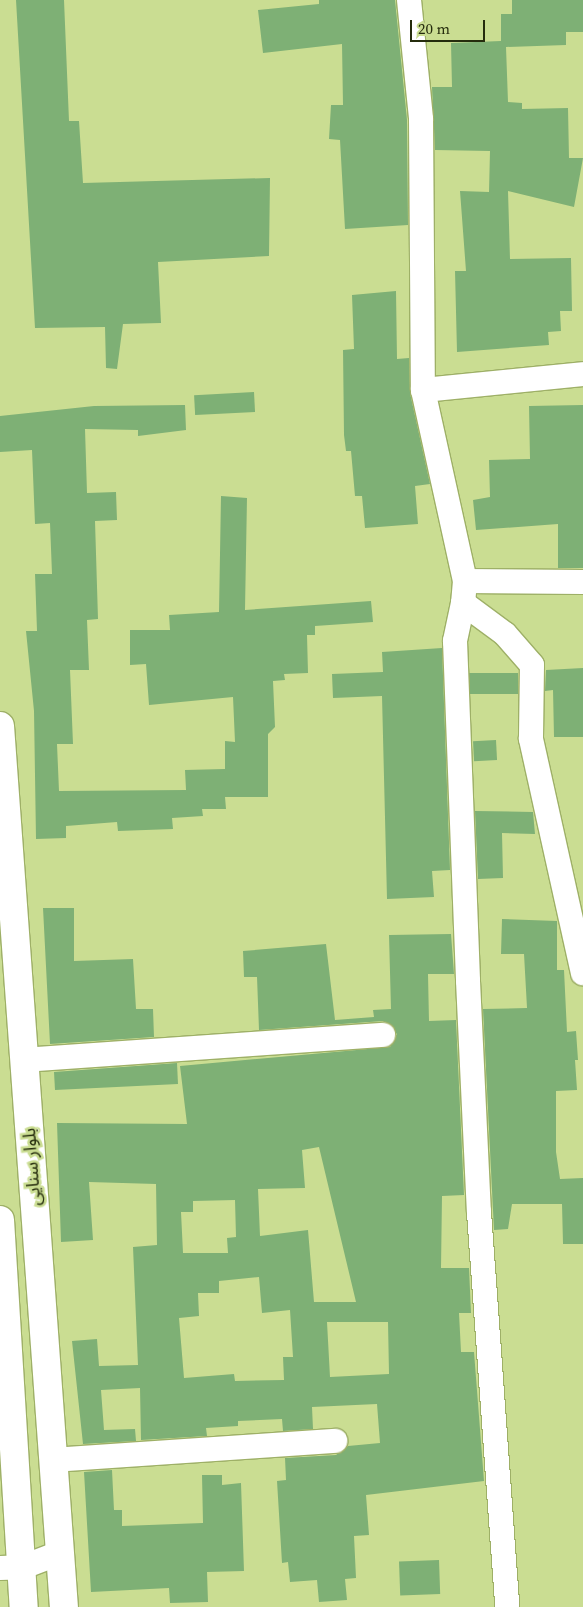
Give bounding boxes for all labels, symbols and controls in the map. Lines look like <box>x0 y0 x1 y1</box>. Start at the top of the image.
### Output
scale bar <box>413 10 488 42</box>
text: 20 m <box>418 18 450 39</box>
street label: بلوار سنایی <box>19 1127 45 1207</box>

